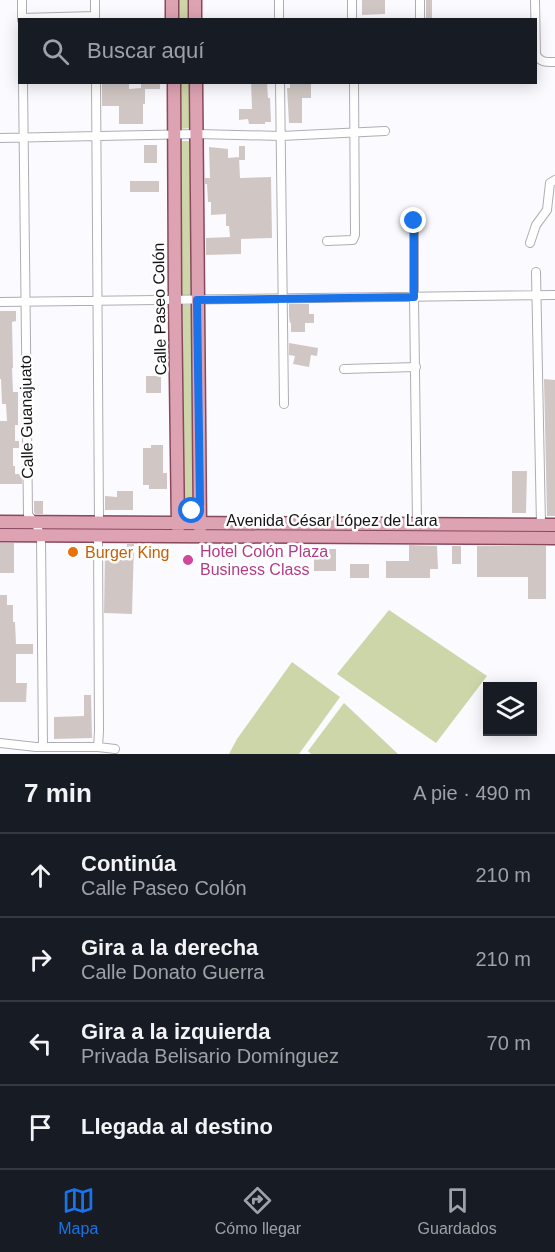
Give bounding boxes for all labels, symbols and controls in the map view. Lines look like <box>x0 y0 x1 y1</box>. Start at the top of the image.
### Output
search box <box>18 18 537 84</box>
icon: search <box>39 35 72 68</box>
text: Buscar aquí <box>87 38 204 63</box>
route end <box>400 207 426 233</box>
street label: Calle Paseo Colón <box>150 243 169 375</box>
street label: Calle Guanajuato <box>17 355 36 479</box>
route start <box>178 497 204 523</box>
street label: Avenida César López de Lara <box>226 512 438 529</box>
place label: Hotel Colón Plaza Business Class <box>200 543 328 578</box>
place label: Burger King <box>85 544 170 561</box>
marker: Burger King <box>66 545 80 559</box>
marker: Hotel Colón Plaza Business Class <box>181 553 195 567</box>
map controls <box>483 682 537 736</box>
button: layers <box>483 682 537 736</box>
text: 7 min <box>24 778 92 808</box>
text: A pie · 490 m <box>413 782 531 804</box>
text: Continúa <box>81 851 176 876</box>
icon: ahead <box>24 859 57 892</box>
text: 210 m <box>475 864 531 886</box>
text: Calle Paseo Colón <box>81 877 247 899</box>
text: Gira a la derecha <box>81 935 258 960</box>
icon: right <box>24 943 57 976</box>
text: 210 m <box>475 948 531 970</box>
text: Calle Donato Guerra <box>81 961 264 983</box>
text: Gira a la izquierda <box>81 1019 271 1044</box>
icon: left <box>24 1027 57 1060</box>
text: 70 m <box>487 1032 531 1054</box>
text: Privada Belisario Domínguez <box>81 1045 339 1067</box>
icon: arrive <box>24 1111 57 1144</box>
text: Llegada al destino <box>81 1114 273 1139</box>
tab: Mapa <box>58 1184 98 1238</box>
tab: Cómo llegar <box>215 1184 301 1238</box>
tab: Guardados <box>418 1184 497 1238</box>

